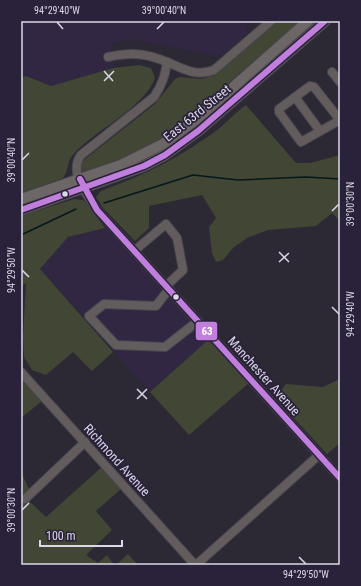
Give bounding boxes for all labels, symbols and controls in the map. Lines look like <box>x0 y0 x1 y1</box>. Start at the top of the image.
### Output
text: 94°29'40"W <box>34 5 80 16</box>
text: 39°00'40"N <box>142 5 186 16</box>
street label: East 63rd Street <box>160 81 234 145</box>
text: 39°00'40"N <box>6 138 17 182</box>
text: 39°00'30"N <box>345 182 356 226</box>
unlabelled marker <box>60 189 70 199</box>
text: 94°29'50"W <box>6 247 17 293</box>
text: 94°29'40"W <box>345 291 356 337</box>
unlabelled marker <box>171 292 181 302</box>
line badge: 63 <box>195 321 218 341</box>
text: 63 <box>201 325 213 338</box>
street label: Manchester Avenue <box>225 333 303 419</box>
street label: Richmond Avenue <box>81 421 153 499</box>
text: 39°00'30"N <box>6 488 17 532</box>
scale bar <box>40 522 122 548</box>
text: 100 m <box>46 529 76 543</box>
text: 94°29'50"W <box>283 569 329 580</box>

